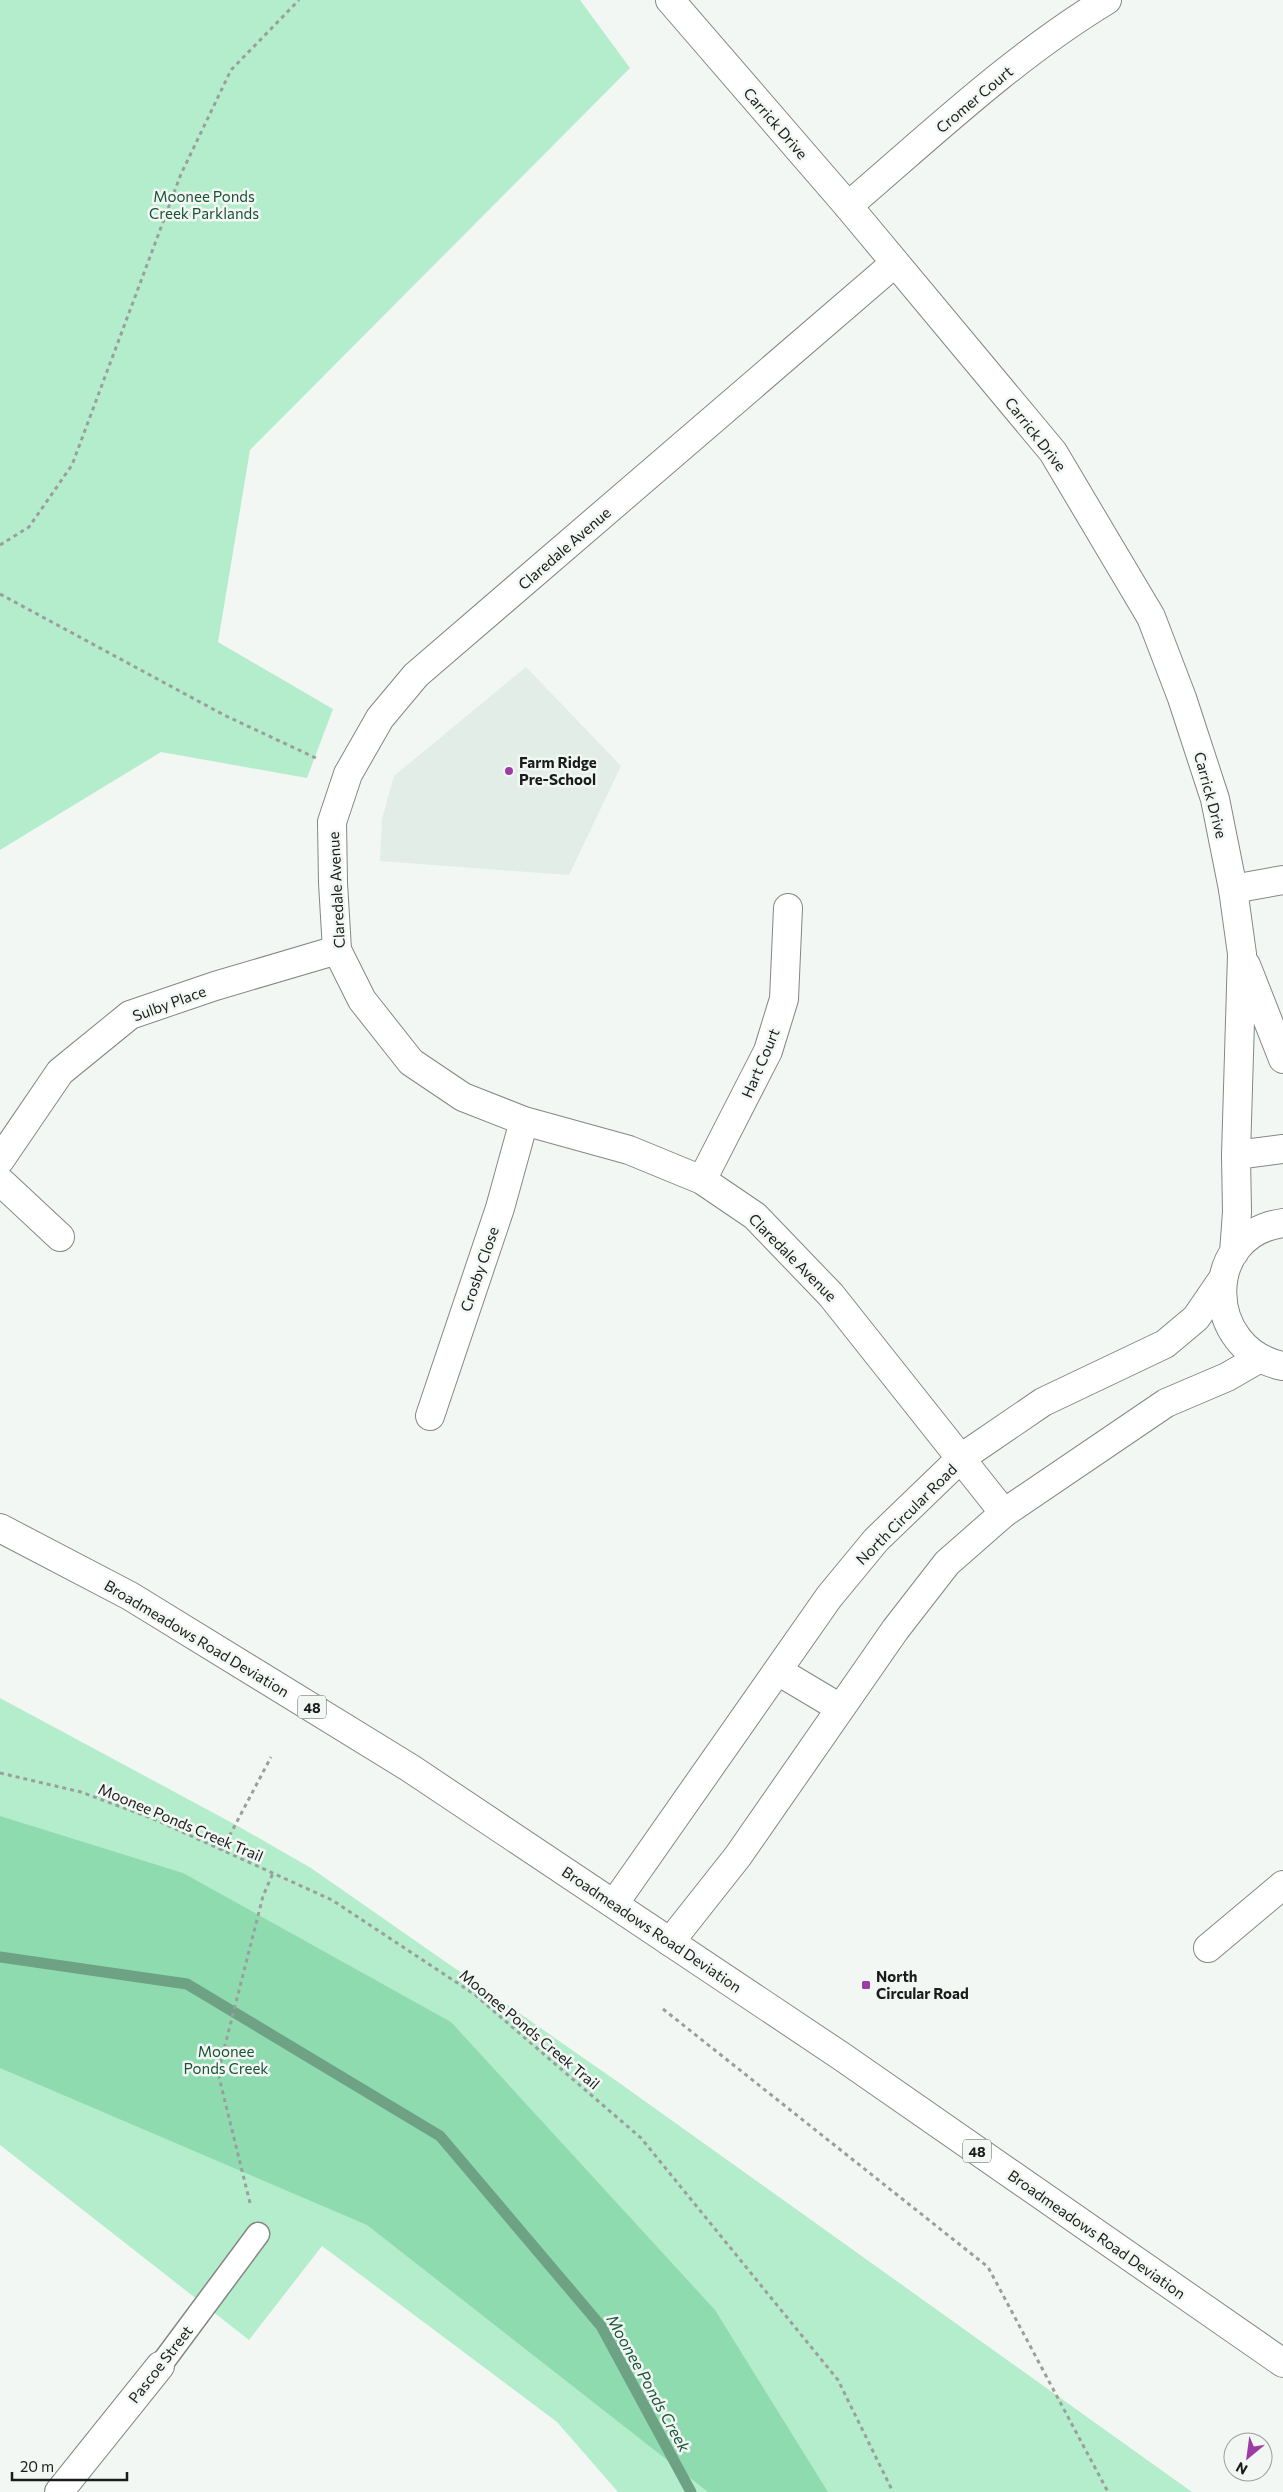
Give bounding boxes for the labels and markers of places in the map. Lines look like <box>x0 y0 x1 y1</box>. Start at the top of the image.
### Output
place label: Farm Ridge Pre-School <box>519 753 597 788</box>
marker: Farm Ridge Pre-School <box>503 765 515 777</box>
place label: North Circular Road <box>876 1967 969 2002</box>
marker: North Circular Road <box>860 1979 872 1991</box>

